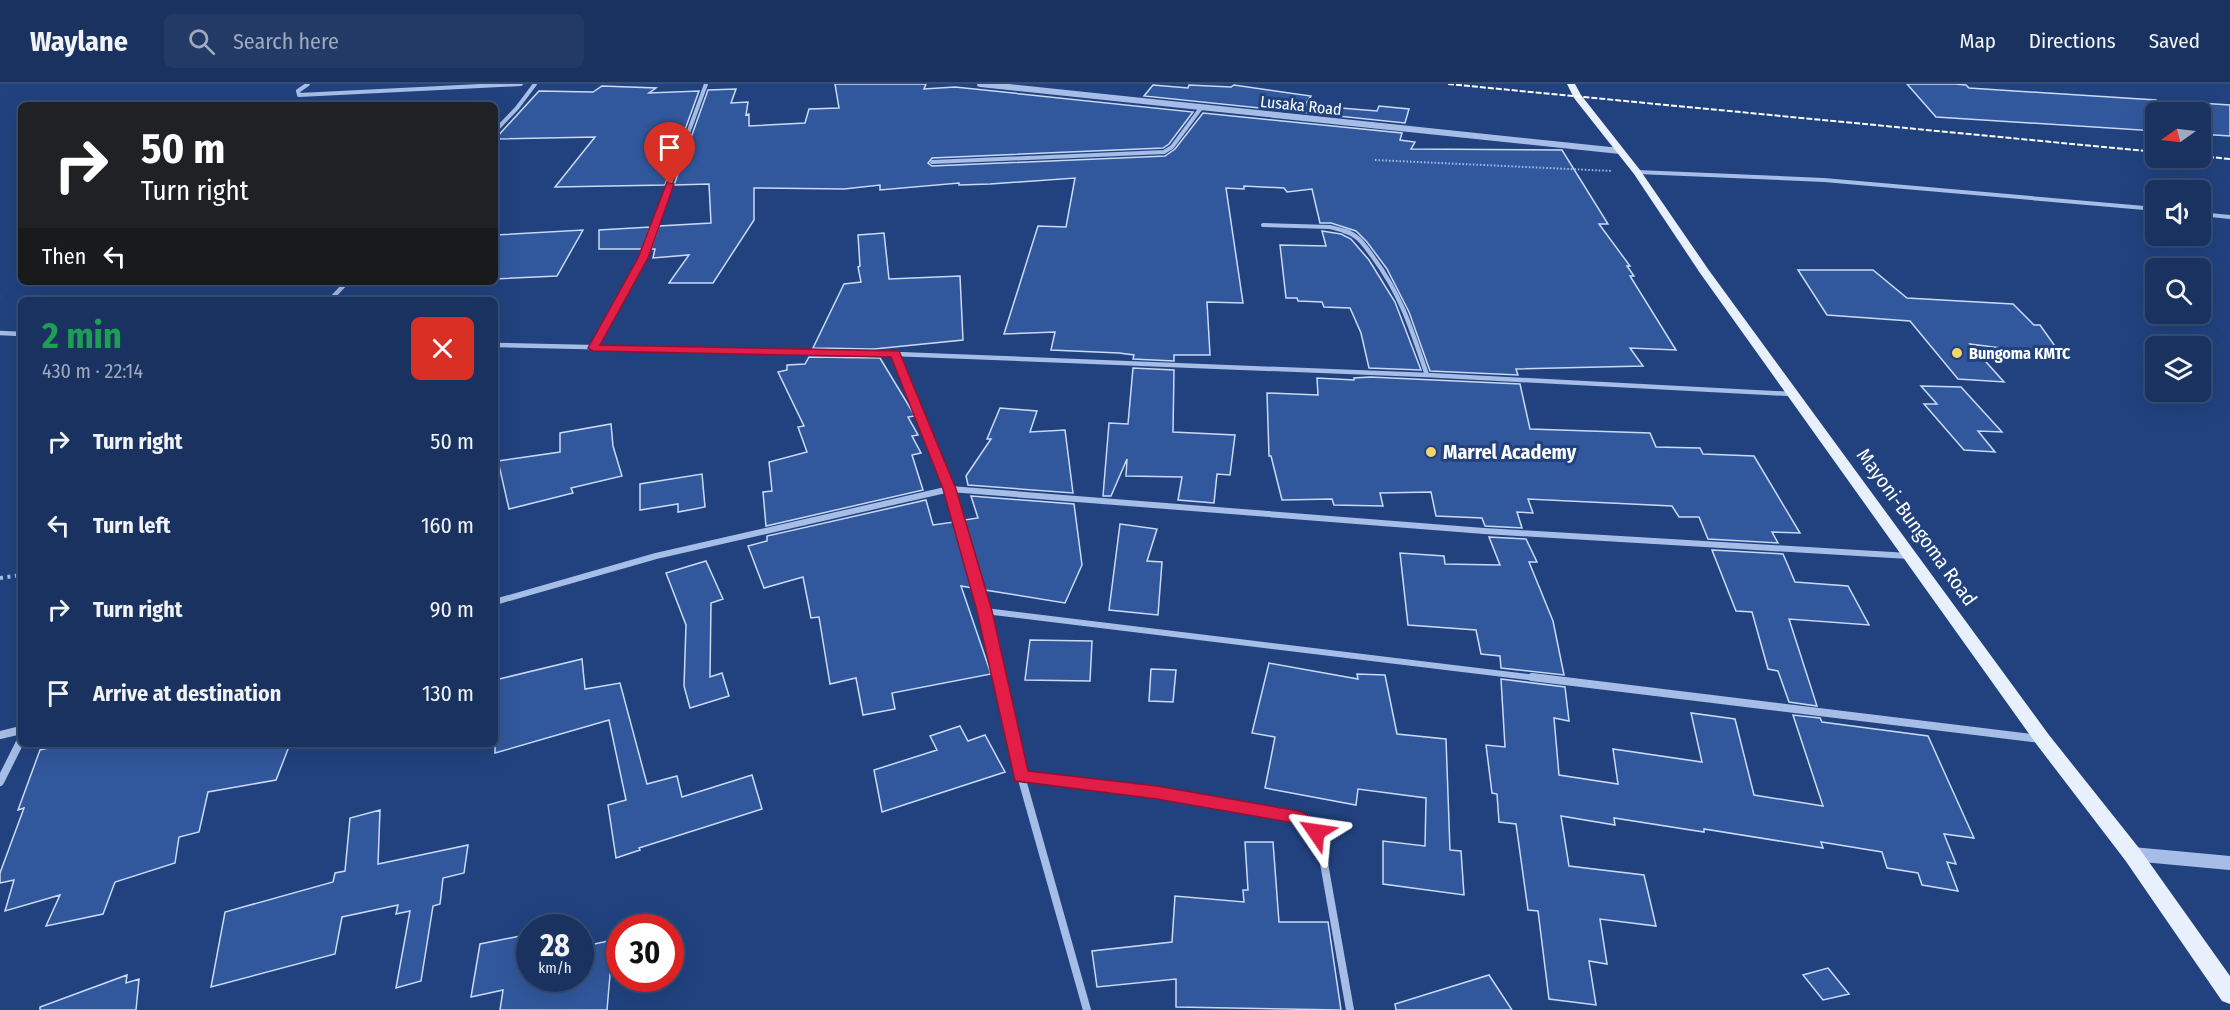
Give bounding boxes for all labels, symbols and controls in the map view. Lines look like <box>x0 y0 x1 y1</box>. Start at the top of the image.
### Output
search box <box>164 14 584 68</box>
text: Waylane <box>30 25 128 58</box>
icon: search <box>185 25 218 58</box>
text: Search here <box>233 28 339 55</box>
text: Map <box>1959 28 1996 54</box>
text: Directions <box>2029 28 2116 54</box>
text: Saved <box>2149 28 2200 54</box>
street label: Lusaka Road <box>1259 92 1343 119</box>
north arrow <box>2145 102 2211 168</box>
map controls <box>2145 102 2211 402</box>
pin <box>644 122 695 184</box>
text: 50 m <box>141 124 225 174</box>
icon: right <box>42 126 120 204</box>
icon: arrive <box>653 131 686 164</box>
text: Turn right <box>141 175 249 207</box>
button: sound <box>2145 180 2211 246</box>
icon: left <box>98 240 131 273</box>
text: Then <box>42 243 86 270</box>
button: search <box>2145 258 2211 324</box>
text: 2 min <box>42 314 122 358</box>
button: close <box>411 317 474 380</box>
button: layers <box>2145 336 2211 402</box>
place label: Bungoma KMTC <box>1969 344 2071 363</box>
marker: Bungoma KMTC <box>1950 346 1964 360</box>
text: 430 m · 22:14 <box>42 359 143 383</box>
icon: right <box>42 425 75 458</box>
text: Turn right <box>93 428 182 455</box>
text: 50 m <box>430 428 474 455</box>
place label: Marrel Academy <box>1443 440 1577 464</box>
street label: Mayoni-Bungoma Road <box>1852 444 1982 610</box>
marker: Marrel Academy <box>1424 445 1438 459</box>
icon: left <box>42 509 75 542</box>
text: Turn left <box>93 512 171 539</box>
text: 160 m <box>421 512 474 539</box>
icon: right <box>42 593 75 626</box>
text: Turn right <box>93 596 182 623</box>
text: 90 m <box>430 596 474 623</box>
icon: arrive <box>42 677 75 710</box>
text: Arrive at destination <box>93 680 281 707</box>
text: 130 m <box>422 680 474 707</box>
position arrow <box>1284 800 1348 864</box>
speed limit sign: 30 <box>606 914 684 992</box>
text: 28 <box>540 928 570 964</box>
text: km/h <box>538 959 572 977</box>

